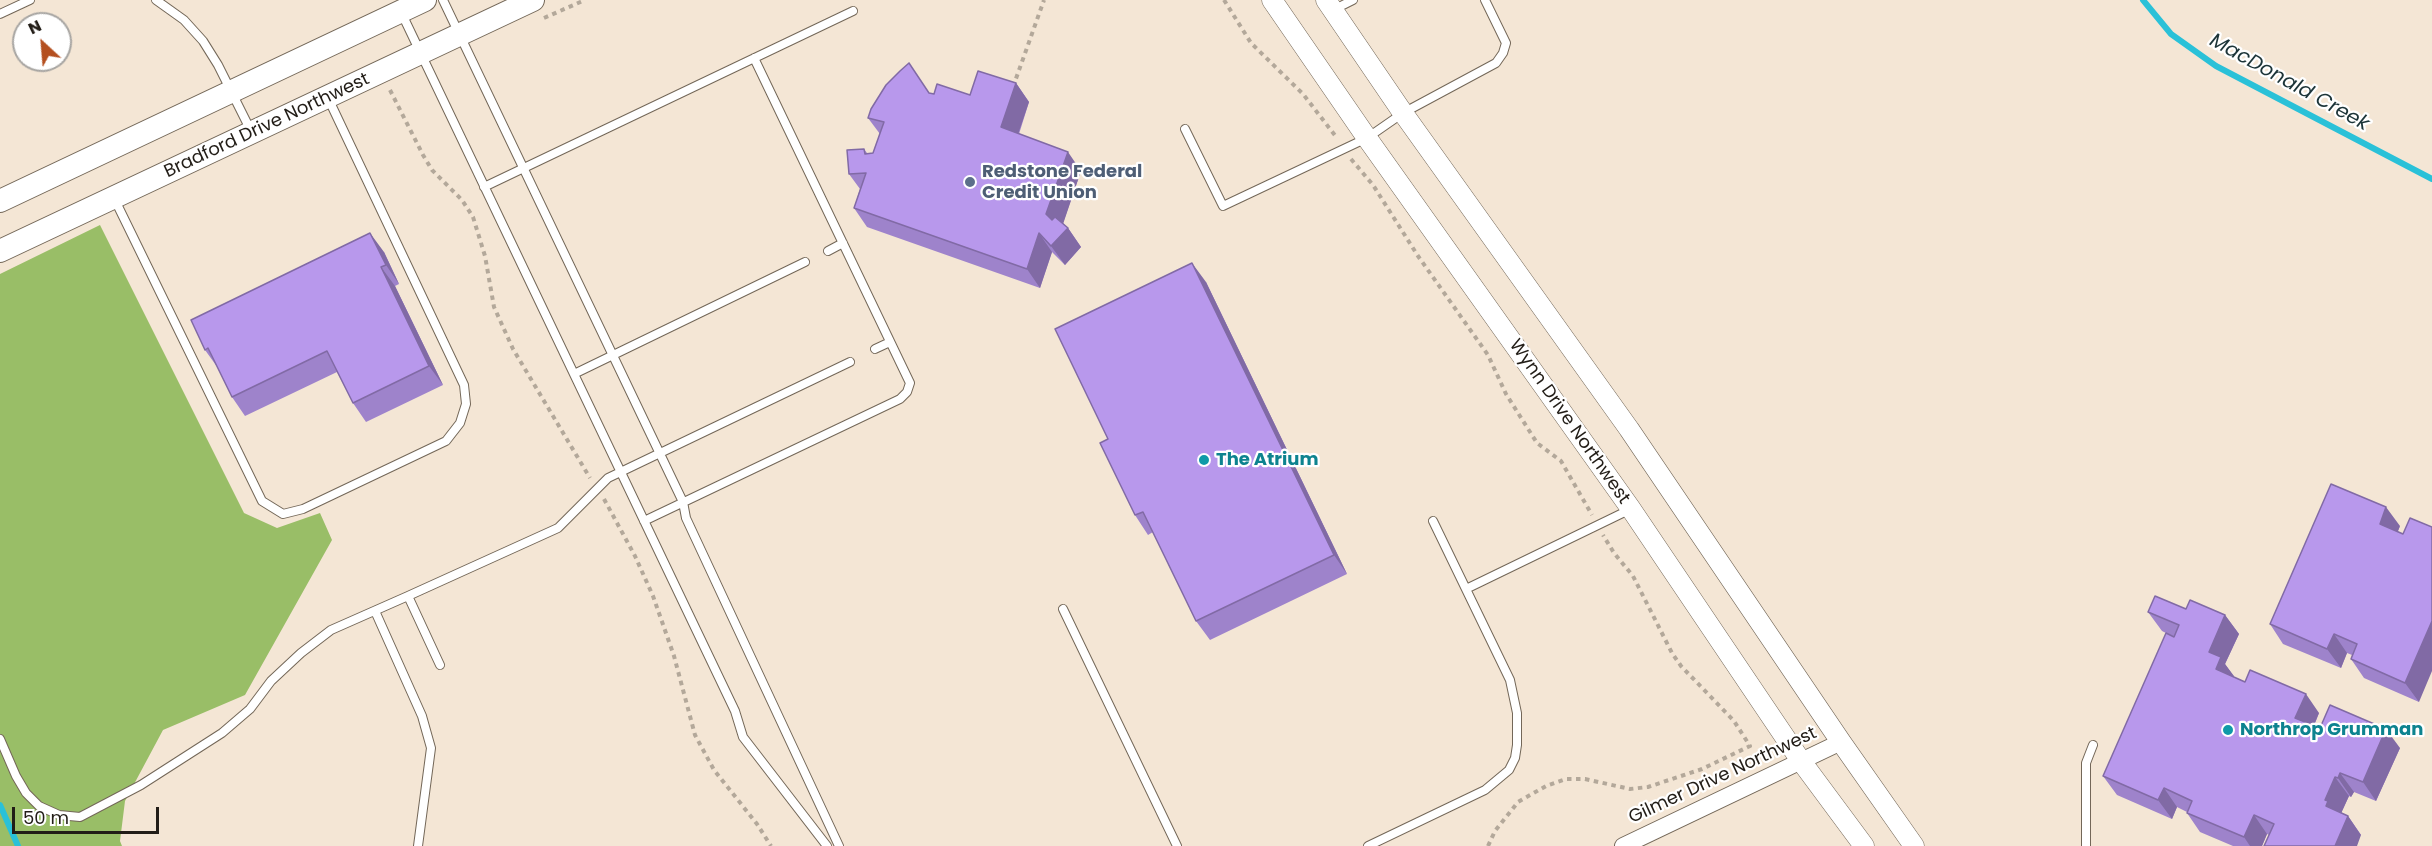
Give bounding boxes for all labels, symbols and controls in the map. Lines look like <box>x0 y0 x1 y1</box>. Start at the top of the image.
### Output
north arrow <box>12 12 72 72</box>
text: N <box>24 14 45 40</box>
water label: MacDonald Creek <box>2205 29 2373 137</box>
street label: Bradford Drive Northwest <box>161 69 373 183</box>
place label: Redstone Federal Credit Union <box>982 161 1142 204</box>
marker: Redstone Federal Credit Union <box>963 175 977 189</box>
street label: Wynn Drive Northwest <box>1504 335 1634 509</box>
place label: The Atrium <box>1216 449 1318 471</box>
marker: The Atrium <box>1197 453 1211 467</box>
place label: Northrop Grumman <box>2240 719 2423 741</box>
street label: Gilmer Drive Northwest <box>1626 723 1820 829</box>
marker: Northrop Grumman <box>2221 723 2235 737</box>
scale bar <box>15 795 162 833</box>
text: 50 m <box>23 805 69 830</box>

